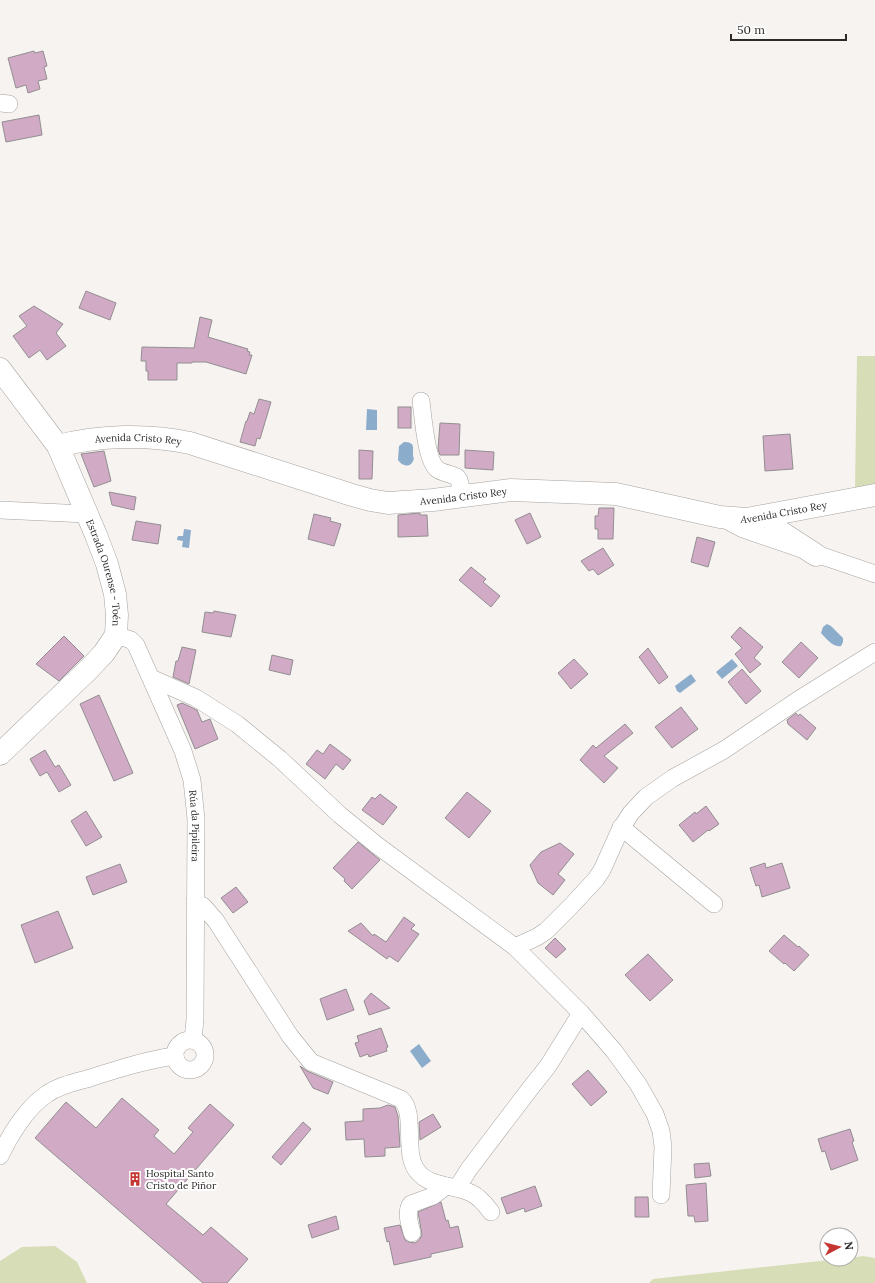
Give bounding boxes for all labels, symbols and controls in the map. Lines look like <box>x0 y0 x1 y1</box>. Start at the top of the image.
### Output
scale bar <box>731 16 846 42</box>
text: 50 m <box>737 22 765 37</box>
street label: Avenida Cristo Rey <box>93 431 183 448</box>
street label: Avenida Cristo Rey <box>419 485 508 508</box>
street label: Avenida Cristo Rey <box>739 498 829 526</box>
street label: Estrada Ourense - Toén <box>83 517 123 627</box>
street label: Rúa da Pipileira <box>186 789 202 862</box>
place label: Hospital Santo Cristo de Piñor <box>146 1167 217 1192</box>
building icon: Hospital Santo Cristo de Piñor <box>127 1171 143 1187</box>
north arrow <box>819 1227 859 1267</box>
text: N <box>841 1241 856 1251</box>

